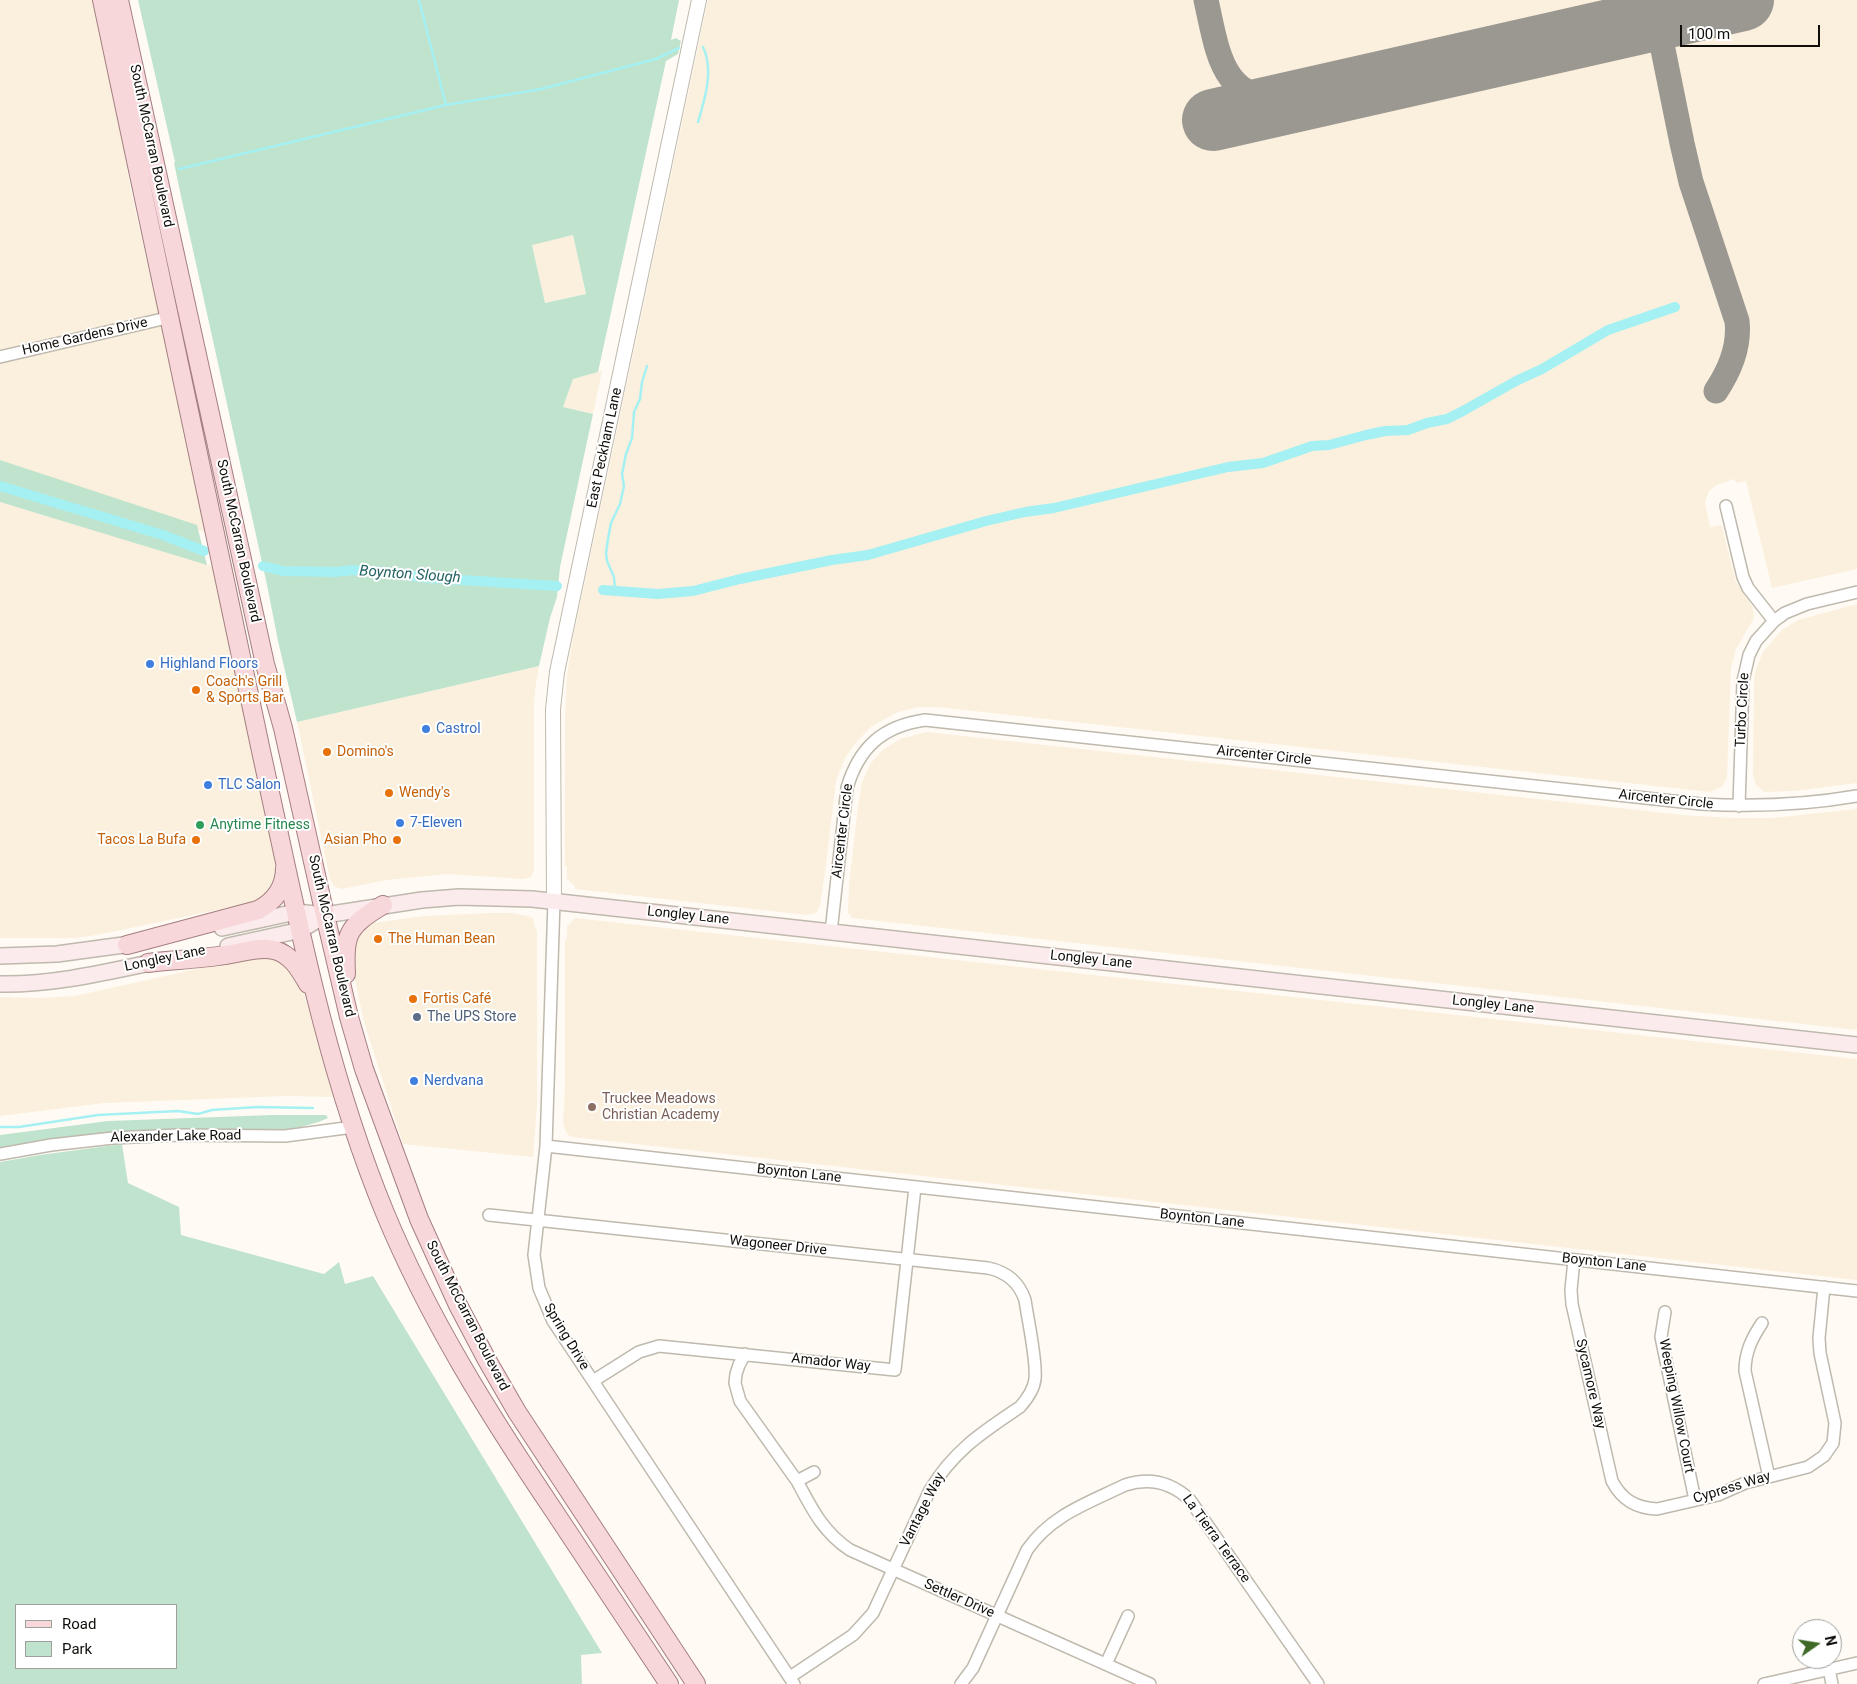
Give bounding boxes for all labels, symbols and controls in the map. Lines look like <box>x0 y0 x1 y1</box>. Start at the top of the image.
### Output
scale bar <box>1682 15 1822 47</box>
text: 100 m <box>1688 25 1730 43</box>
street label: South McCarran Boulevard <box>126 63 176 229</box>
street label: Home Gardens Drive <box>21 314 149 360</box>
street label: East Peckham Lane <box>584 386 626 510</box>
street label: South McCarran Boulevard <box>213 458 263 624</box>
water label: Boynton Slough <box>359 562 461 588</box>
place label: Highland Floors <box>160 656 258 672</box>
marker: Highland Floors <box>144 658 156 670</box>
street label: Turbo Circle <box>1733 672 1753 748</box>
place label: Coach's Grill & Sports Bar <box>206 674 284 706</box>
marker: Coach's Grill & Sports Bar <box>190 684 202 696</box>
place label: Castrol <box>436 721 481 737</box>
marker: Castrol <box>420 723 432 735</box>
street label: Aircenter Circle <box>1216 743 1312 769</box>
place label: Domino's <box>337 744 394 760</box>
marker: Domino's <box>321 746 333 758</box>
place label: TLC Salon <box>218 777 281 793</box>
marker: TLC Salon <box>202 779 214 791</box>
street label: Aircenter Circle <box>829 783 857 879</box>
place label: Wendy's <box>399 785 450 801</box>
marker: Wendy's <box>383 787 395 799</box>
street label: Aircenter Circle <box>1618 787 1714 813</box>
place label: 7-Eleven <box>410 815 462 831</box>
place label: Anytime Fitness <box>210 817 310 833</box>
marker: 7-Eleven <box>394 817 406 829</box>
marker: Anytime Fitness <box>194 819 206 831</box>
place label: Tacos La Bufa <box>97 832 186 848</box>
place label: Asian Pho <box>324 832 387 848</box>
marker: Tacos La Bufa <box>190 834 202 846</box>
marker: Asian Pho <box>391 834 403 846</box>
street label: South McCarran Boulevard <box>304 853 358 1019</box>
street label: Longley Lane <box>646 903 730 929</box>
place label: The Human Bean <box>388 931 495 947</box>
marker: The Human Bean <box>372 933 384 945</box>
street label: Longley Lane <box>123 942 207 976</box>
street label: Longley Lane <box>1049 947 1133 973</box>
place label: Fortis Café <box>423 991 491 1007</box>
street label: Longley Lane <box>1451 992 1535 1018</box>
marker: Fortis Café <box>407 993 419 1005</box>
place label: The UPS Store <box>427 1009 516 1025</box>
marker: The UPS Store <box>411 1011 423 1023</box>
place label: Nerdvana <box>424 1073 484 1089</box>
marker: Nerdvana <box>408 1075 420 1087</box>
place label: Truckee Meadows Christian Academy <box>602 1091 719 1124</box>
marker: Truckee Meadows Christian Academy <box>586 1101 598 1113</box>
street label: Alexander Lake Road <box>110 1127 242 1147</box>
street label: Boynton Lane <box>756 1161 842 1187</box>
street label: Boynton Lane <box>1159 1206 1245 1232</box>
street label: Wagoneer Drive <box>728 1233 828 1259</box>
street label: South McCarran Boulevard <box>422 1238 512 1394</box>
street label: Boynton Lane <box>1561 1250 1647 1276</box>
street label: Spring Drive <box>540 1301 592 1373</box>
street label: Sycamore Way <box>1571 1337 1609 1431</box>
street label: Weeping Willow Court <box>1655 1337 1697 1475</box>
street label: Amador Way <box>791 1350 871 1376</box>
street label: Cypress Way <box>1691 1468 1773 1508</box>
street label: Vantage Way <box>897 1470 949 1550</box>
street label: La Tierra Terrace <box>1178 1492 1254 1586</box>
street label: Settler Drive <box>921 1576 997 1622</box>
legend <box>15 1604 178 1669</box>
text: Road <box>62 1615 96 1633</box>
north arrow <box>1792 1619 1842 1669</box>
text: N <box>1822 1634 1840 1647</box>
text: Park <box>62 1640 92 1658</box>

